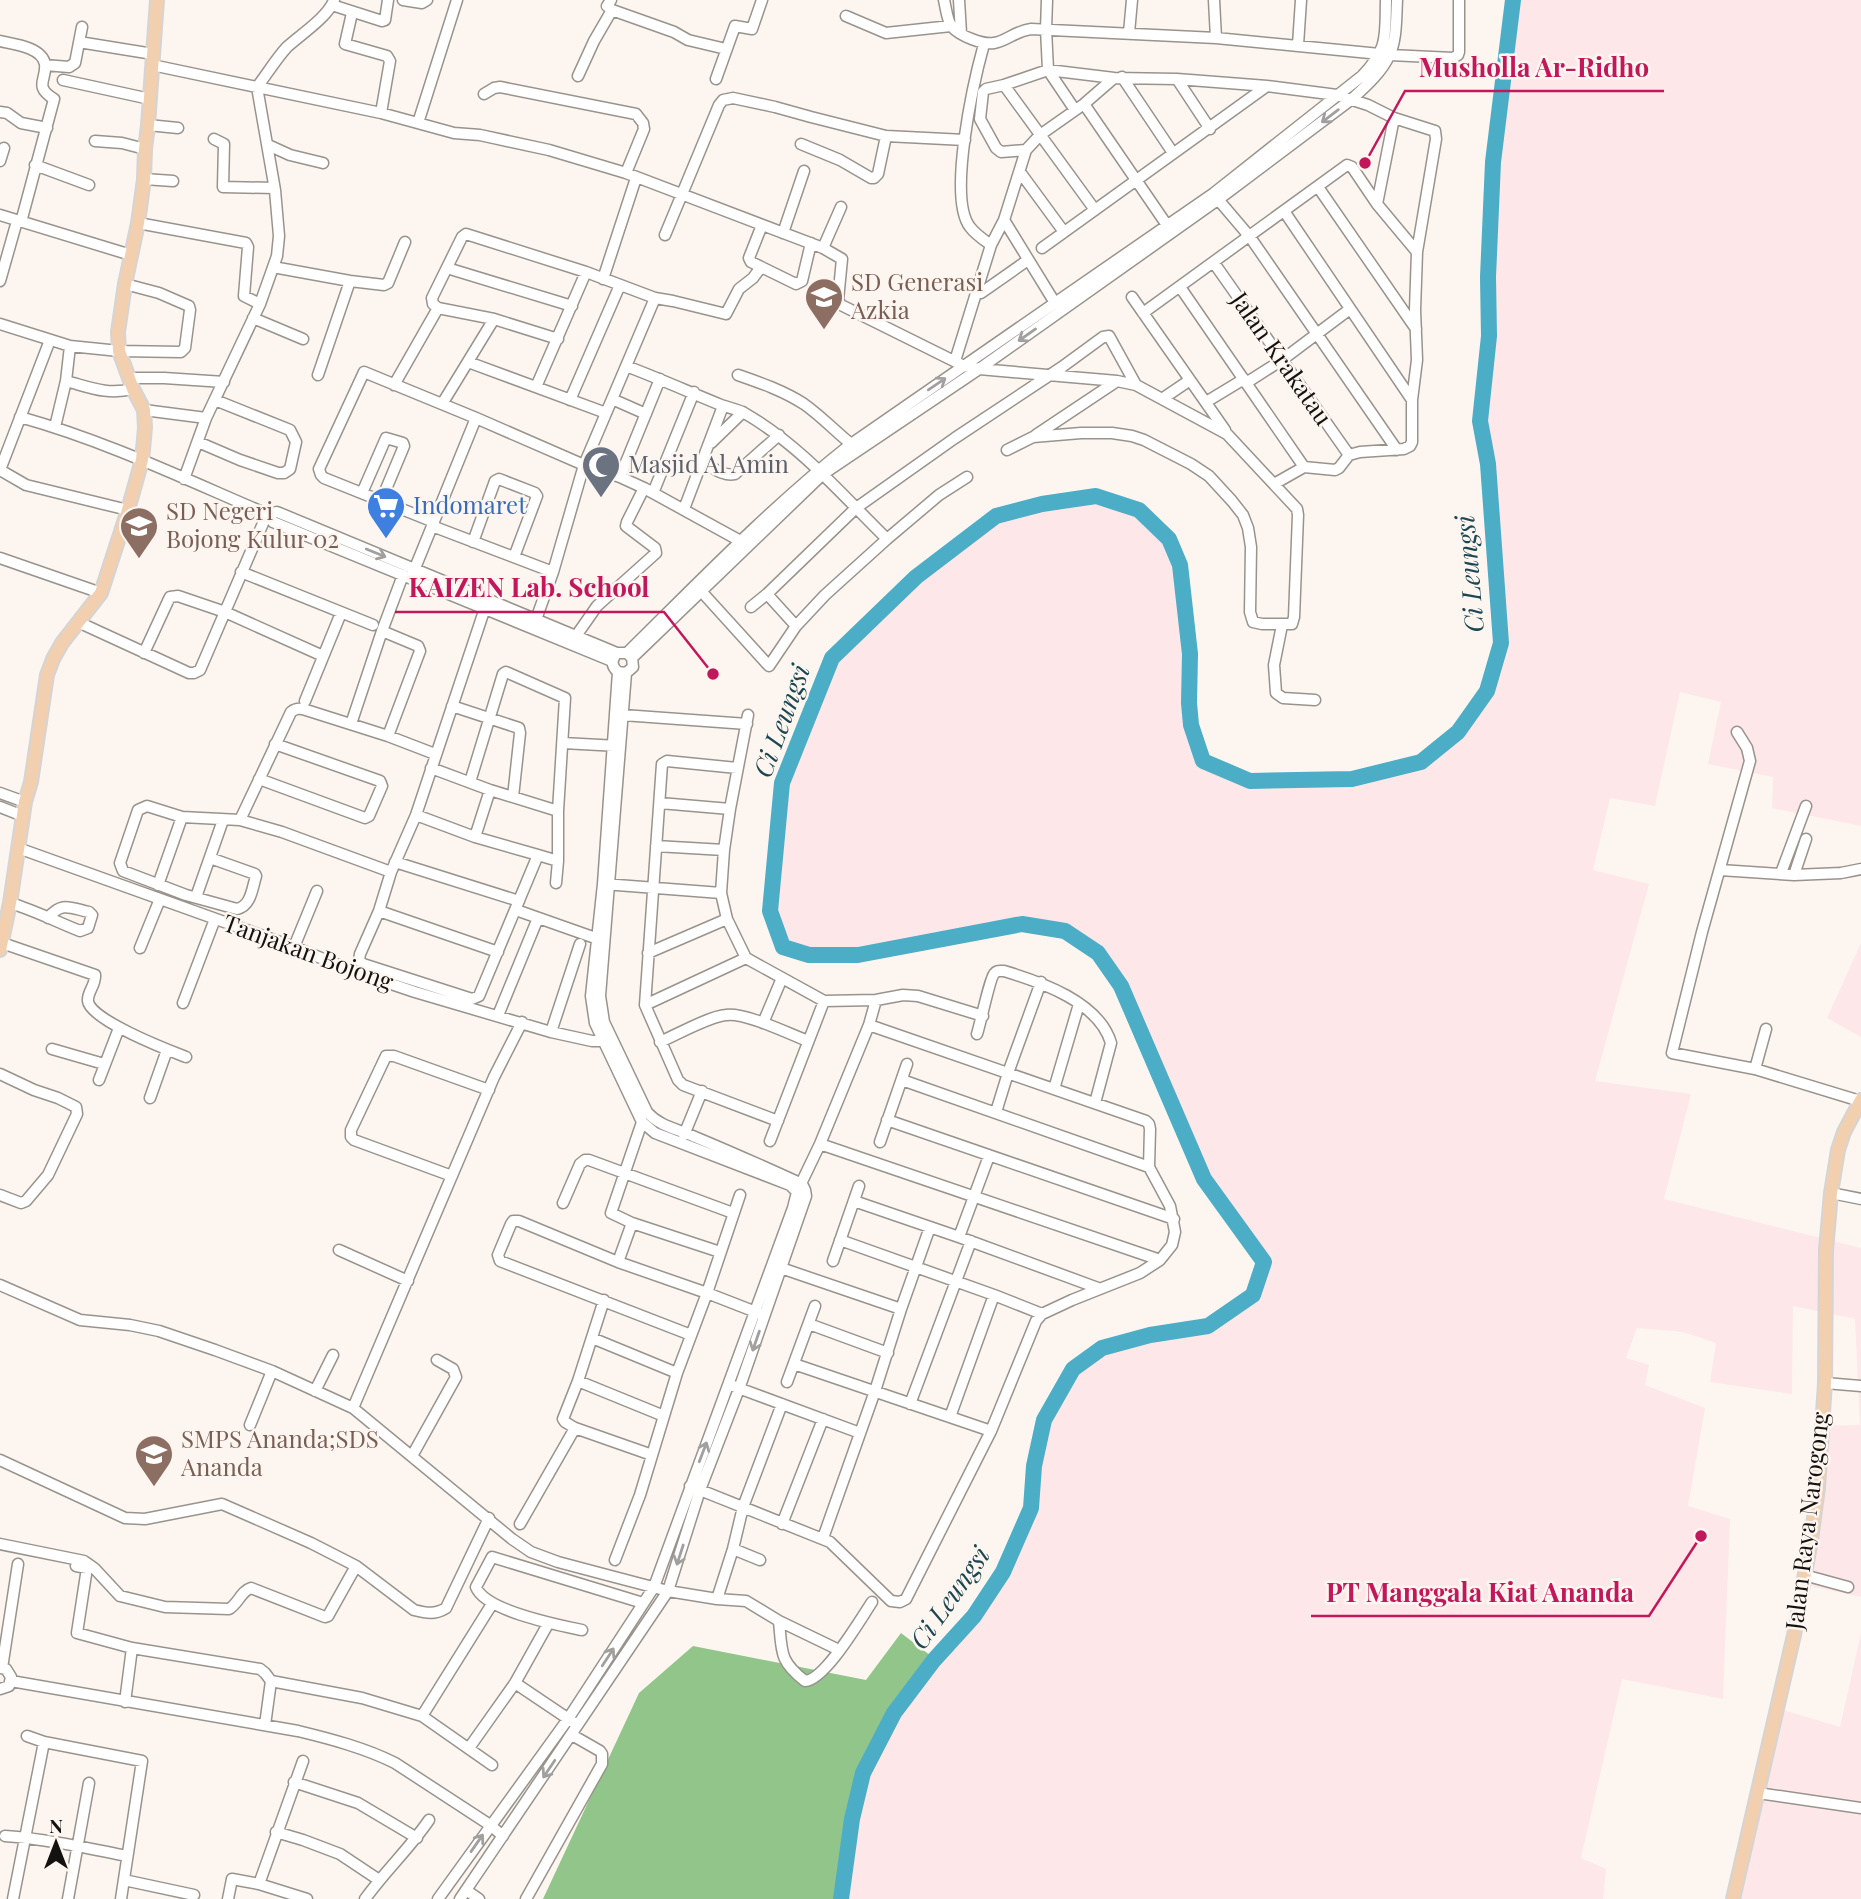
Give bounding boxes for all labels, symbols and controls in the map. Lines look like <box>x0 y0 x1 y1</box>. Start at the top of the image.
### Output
callout: Musholla Ar-Ridho <box>1405 44 1664 91</box>
text: Musholla Ar-Ridho <box>1419 49 1649 84</box>
one-way arrow <box>1321 108 1340 123</box>
place label: SD Generasi Azkia <box>850 265 983 325</box>
school or university icon: SD Generasi Azkia <box>803 276 845 331</box>
street label: Jalan Krakatau <box>1224 284 1341 431</box>
one-way arrow <box>1018 328 1037 342</box>
one-way arrow <box>927 377 946 391</box>
mosque icon: Masjid Al Amin <box>580 444 622 499</box>
place label: Masjid Al Amin <box>628 447 789 479</box>
supermarket icon: Indomaret <box>365 485 407 540</box>
place label: Indomaret <box>413 488 527 520</box>
place label: SD Negeri Bojong Kulur 02 <box>166 494 339 554</box>
school or university icon: SD Negeri Bojong Kulur 02 <box>118 505 160 560</box>
water label: Ci Leungsi <box>1446 513 1491 634</box>
one-way arrow <box>365 547 386 560</box>
callout: KAIZEN Lab. School <box>395 565 664 612</box>
text: KAIZEN Lab. School <box>409 569 649 604</box>
water label: Ci Leungsi <box>744 658 818 782</box>
street label: Tanjakan Bojong <box>219 905 398 997</box>
one-way arrow <box>749 1329 761 1351</box>
street label: Jalan Raya Narogong <box>1777 1410 1835 1633</box>
place label: SMPS Ananda;SDS Ananda <box>180 1422 379 1482</box>
school or university icon: SMPS Ananda;SDS Ananda <box>133 1433 175 1488</box>
one-way arrow <box>698 1442 711 1463</box>
water label: Ci Leungsi <box>901 1538 997 1655</box>
one-way arrow <box>672 1544 685 1566</box>
callout: PT Manggala Kiat Ananda <box>1311 1569 1649 1616</box>
text: PT Manggala Kiat Ananda <box>1326 1574 1635 1609</box>
one-way arrow <box>601 1648 615 1667</box>
one-way arrow <box>542 1759 556 1778</box>
north arrow <box>21 1808 91 1878</box>
text: N <box>49 1812 63 1838</box>
one-way arrow <box>470 1834 485 1853</box>

